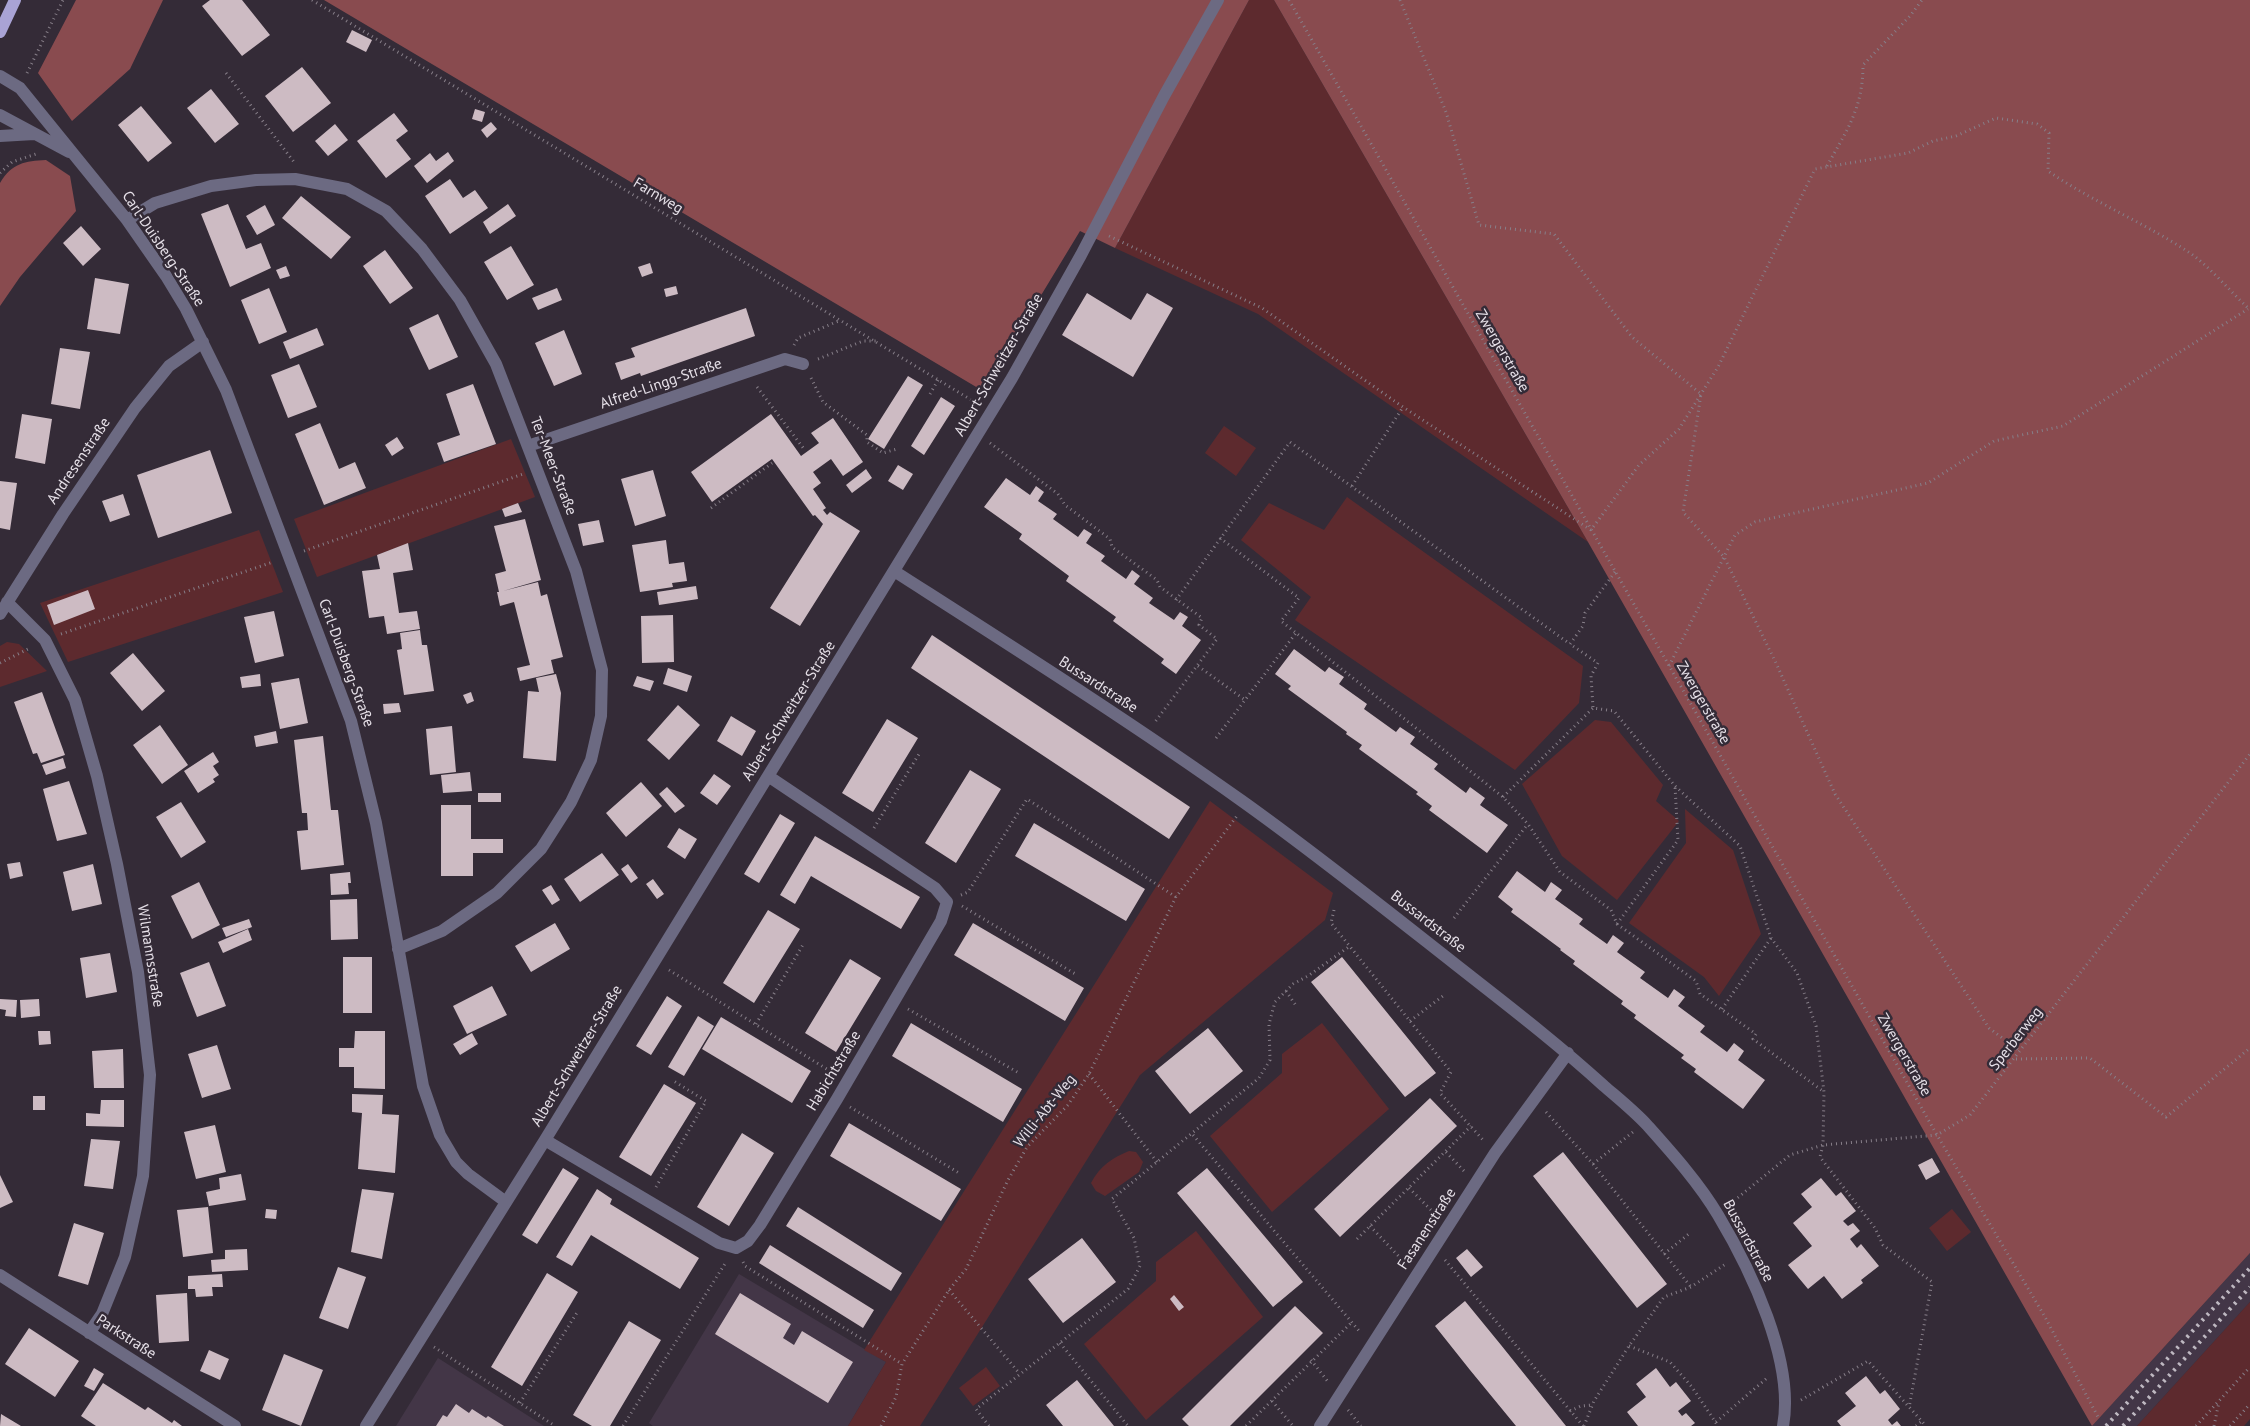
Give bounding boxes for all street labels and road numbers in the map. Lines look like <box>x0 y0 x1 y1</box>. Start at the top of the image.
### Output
street label: Farnweg <box>630 174 686 218</box>
street label: Carl-Duisberg-Straße <box>118 188 208 310</box>
street label: Albert-Schweitzer-Straße <box>951 291 1047 439</box>
street label: Zwergerstraße <box>1471 306 1533 396</box>
street label: Alfred-Lingg-Straße <box>598 355 724 413</box>
street label: Andresenstraße <box>43 414 115 508</box>
street label: Ter-Meer-Straße <box>526 414 580 518</box>
street label: Carl-Duisberg-Straße <box>314 596 378 730</box>
street label: Albert-Schweitzer-Straße <box>739 638 839 784</box>
street label: Bussardstraße <box>1055 653 1141 717</box>
street label: Zwergerstraße <box>1672 658 1734 748</box>
street label: Bussardstraße <box>1387 887 1469 957</box>
street label: Wilmannsstraße <box>133 903 167 1009</box>
street label: Albert-Schweitzer-Straße <box>528 982 626 1130</box>
street label: Sperberweg <box>1986 1004 2046 1074</box>
street label: Zwergerstraße <box>1873 1010 1935 1100</box>
street label: Habichtstraße <box>803 1028 865 1114</box>
street label: Willi-Abt-Weg <box>1010 1071 1080 1151</box>
street label: Fasanenstraße <box>1394 1185 1460 1273</box>
street label: Bussardstraße <box>1719 1197 1777 1285</box>
street label: Parkstraße <box>93 1311 159 1363</box>

